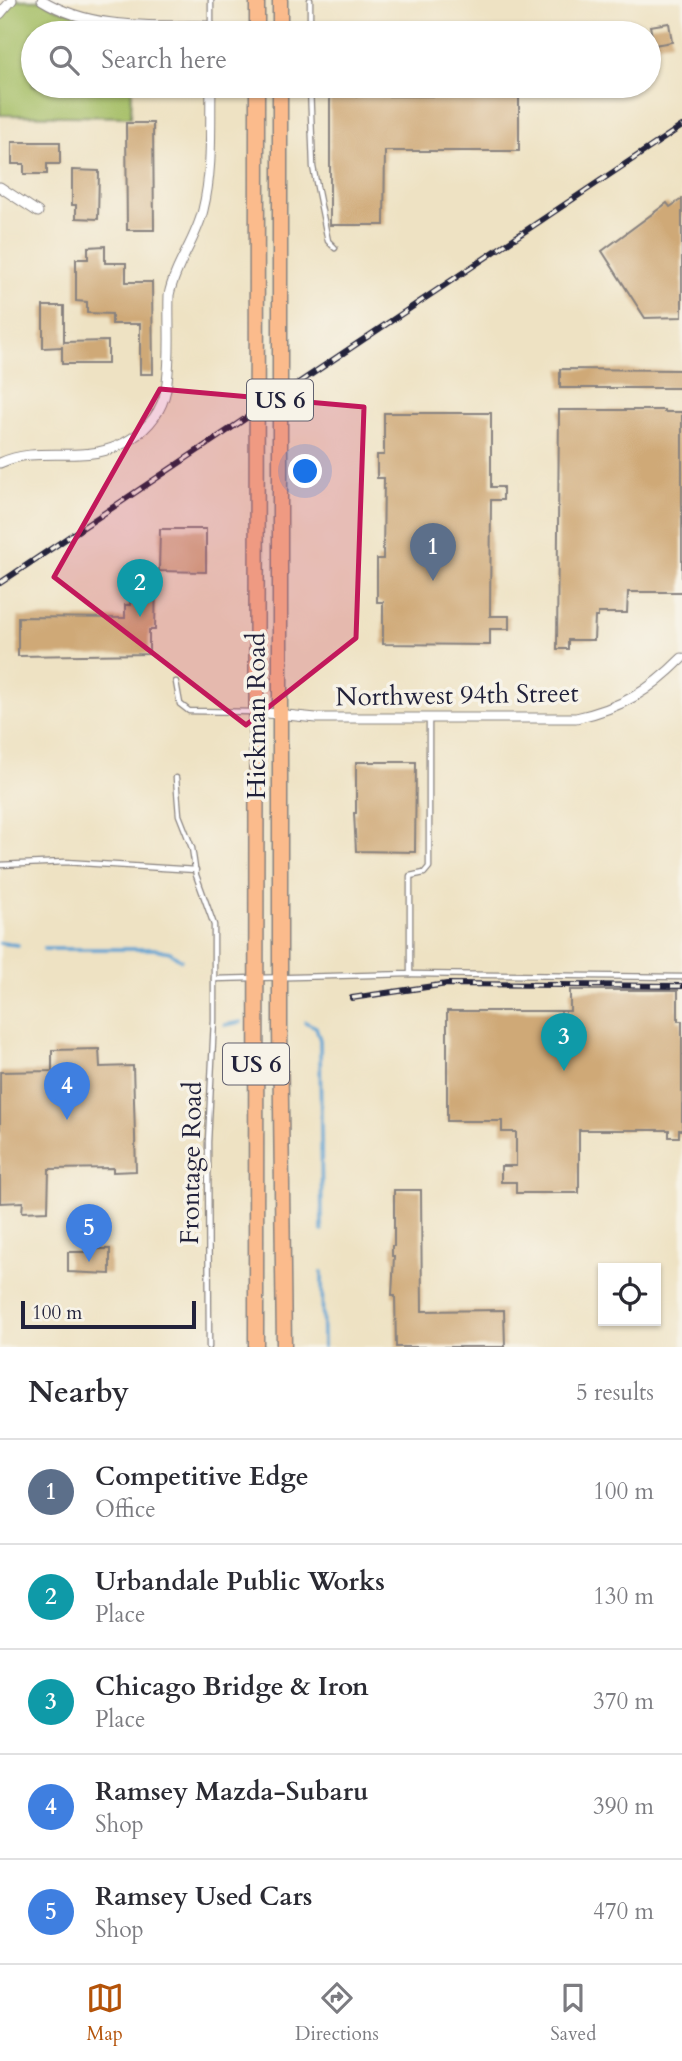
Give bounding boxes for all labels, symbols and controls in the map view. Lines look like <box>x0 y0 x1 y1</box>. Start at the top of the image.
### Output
search box <box>21 21 661 98</box>
icon: search <box>45 41 83 79</box>
text: Search here <box>101 42 227 77</box>
road number: US 6 <box>247 380 313 421</box>
your location <box>288 454 322 488</box>
pin: 1 <box>410 523 456 581</box>
pin: 2 <box>117 559 163 617</box>
street label: Hickman Road <box>239 632 274 799</box>
street label: Northwest 94th Street <box>335 675 579 715</box>
pin: 3 <box>541 1013 587 1071</box>
road number: US 6 <box>223 1044 289 1084</box>
pin: 4 <box>44 1062 90 1120</box>
street label: Frontage Road <box>172 1081 210 1245</box>
pin: 5 <box>66 1204 112 1262</box>
map controls <box>598 1263 661 1326</box>
button: locate <box>598 1263 661 1326</box>
scale bar <box>21 1298 196 1330</box>
text: 100 m <box>32 1300 82 1326</box>
text: Nearby <box>28 1372 129 1413</box>
text: 5 results <box>576 1377 654 1408</box>
text: Competitive Edge <box>95 1459 309 1494</box>
text: 1 <box>45 1476 57 1507</box>
text: 100 m <box>593 1476 654 1507</box>
text: Office <box>95 1494 156 1525</box>
text: Urbandale Public Works <box>95 1564 385 1599</box>
text: 2 <box>45 1581 57 1612</box>
text: 130 m <box>593 1581 654 1612</box>
text: Place <box>95 1599 145 1630</box>
text: Chicago Bridge & Iron <box>95 1669 369 1704</box>
text: 3 <box>45 1686 57 1717</box>
text: 370 m <box>593 1686 654 1717</box>
text: Place <box>95 1704 145 1735</box>
text: Ramsey Mazda-Subaru <box>95 1774 368 1809</box>
text: 4 <box>45 1791 57 1822</box>
text: 390 m <box>593 1791 654 1822</box>
text: Shop <box>95 1809 144 1840</box>
text: Ramsey Used Cars <box>95 1879 312 1914</box>
text: 5 <box>45 1896 57 1927</box>
text: 470 m <box>593 1896 654 1927</box>
text: Shop <box>95 1914 144 1945</box>
tab: Map <box>86 1979 124 2047</box>
tab: Directions <box>295 1979 379 2047</box>
tab: Saved <box>550 1979 596 2047</box>

